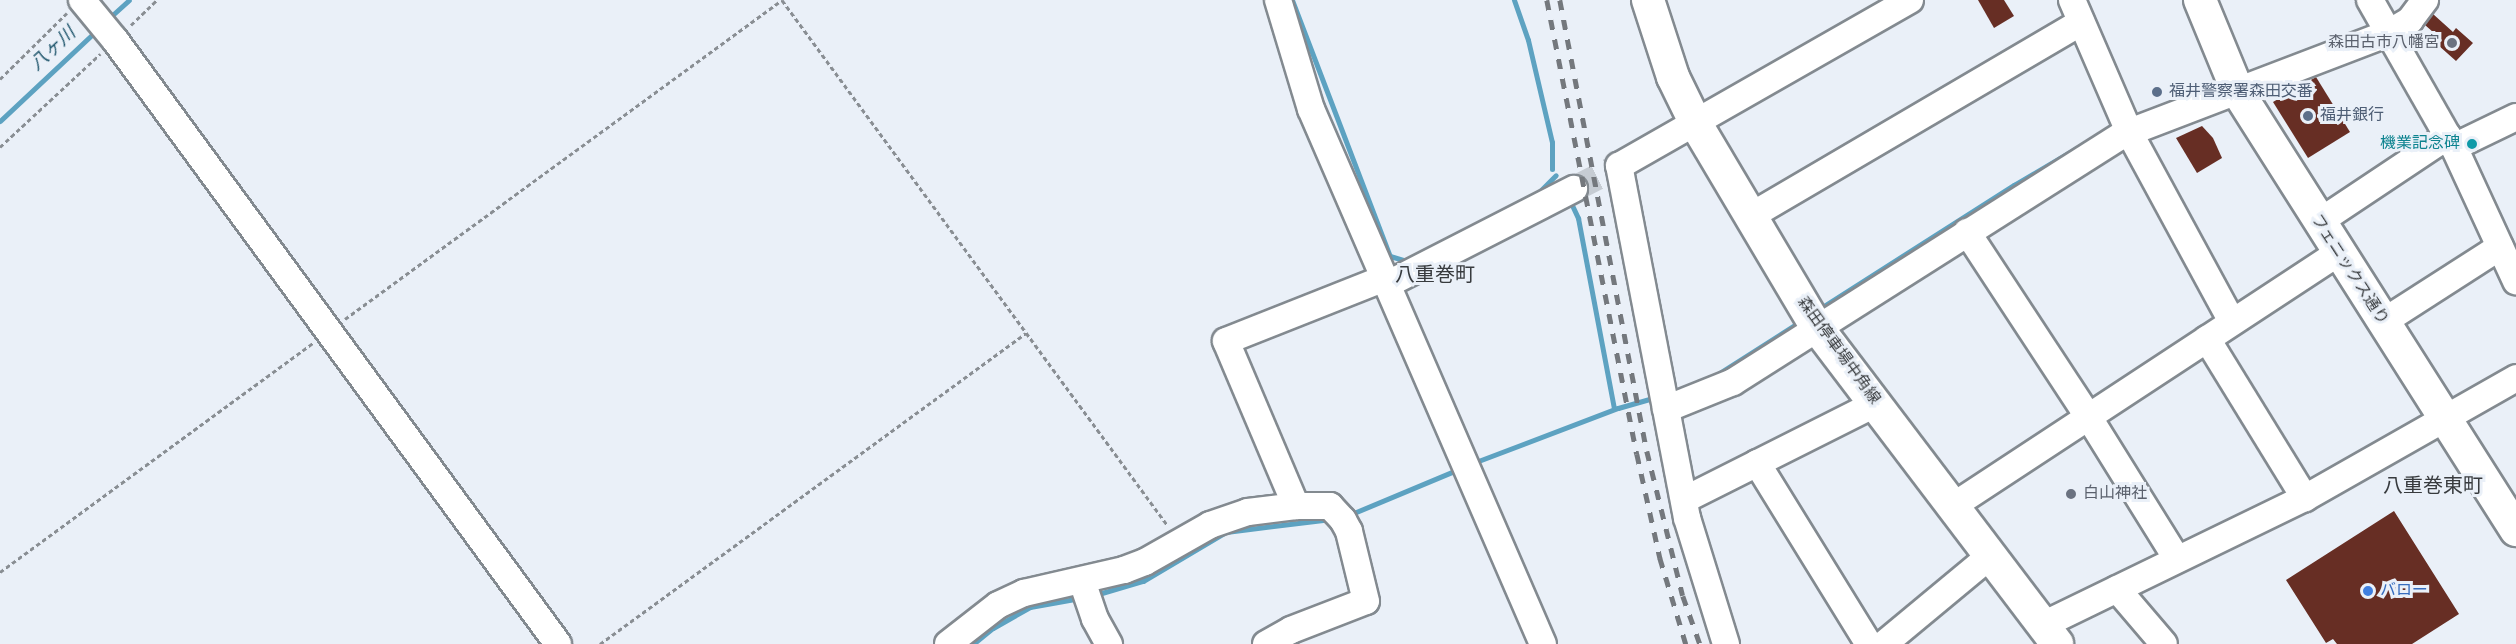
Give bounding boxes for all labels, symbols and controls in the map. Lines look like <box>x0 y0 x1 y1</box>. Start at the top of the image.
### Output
water label: 八ヶ川 <box>27 24 81 76</box>
place label: 森田古市八幡宮 <box>2328 33 2440 53</box>
marker: 森田古市八幡宮 <box>2445 36 2459 50</box>
place label: 福井警察署森田交番 <box>2169 82 2313 102</box>
marker: 福井警察署森田交番 <box>2150 85 2164 99</box>
place label: 福井銀行 <box>2320 106 2384 126</box>
marker: 福井銀行 <box>2301 109 2315 123</box>
place label: 機業記念碑 <box>2380 134 2460 154</box>
marker: 機業記念碑 <box>2465 137 2479 151</box>
street label: フェニックス通り <box>2306 211 2392 329</box>
district label: 八重巻町 <box>1395 264 1475 288</box>
street label: 森田停車場中角線 <box>1793 294 1883 408</box>
district label: 八重巻東町 <box>2383 475 2483 499</box>
place label: 白山神社 <box>2083 484 2147 504</box>
marker: 白山神社 <box>2064 487 2078 501</box>
place label: バロー <box>2380 581 2428 601</box>
marker: バロー <box>2361 584 2375 598</box>

